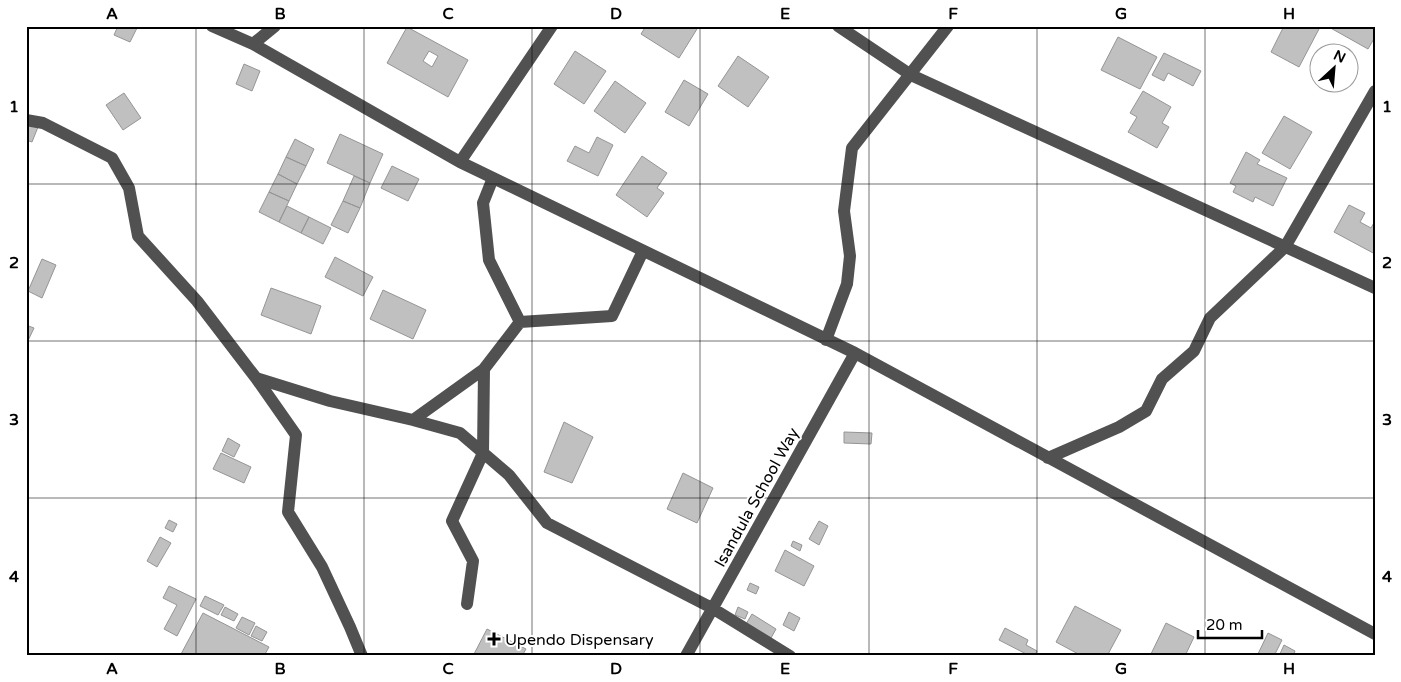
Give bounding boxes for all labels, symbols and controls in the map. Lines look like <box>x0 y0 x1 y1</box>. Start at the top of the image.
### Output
text: A <box>106 4 118 24</box>
text: B <box>274 4 286 24</box>
text: C <box>442 4 454 24</box>
text: D <box>610 4 622 24</box>
text: E <box>780 4 790 24</box>
text: F <box>948 4 958 24</box>
text: G <box>1115 4 1127 24</box>
text: H <box>1283 4 1295 24</box>
north arrow <box>1308 42 1358 92</box>
text: N <box>1331 47 1348 67</box>
text: 1 <box>9 97 19 117</box>
text: 1 <box>1382 97 1392 117</box>
text: 2 <box>9 253 19 273</box>
text: 2 <box>1382 253 1392 273</box>
text: 3 <box>9 410 19 430</box>
text: 3 <box>1382 410 1392 430</box>
street label: Isandula School Way <box>710 424 804 571</box>
text: 4 <box>9 567 19 587</box>
text: 4 <box>1382 567 1392 587</box>
scale bar <box>1198 607 1262 639</box>
text: 20 m <box>1206 616 1243 634</box>
place label: Upendo Dispensary <box>505 630 654 650</box>
marker: Upendo Dispensary <box>487 632 501 646</box>
text: A <box>106 659 118 679</box>
text: B <box>274 659 286 679</box>
text: C <box>442 659 454 679</box>
text: D <box>610 659 622 679</box>
text: E <box>780 659 790 679</box>
text: F <box>948 659 958 679</box>
text: G <box>1115 659 1127 679</box>
text: H <box>1283 659 1295 679</box>

